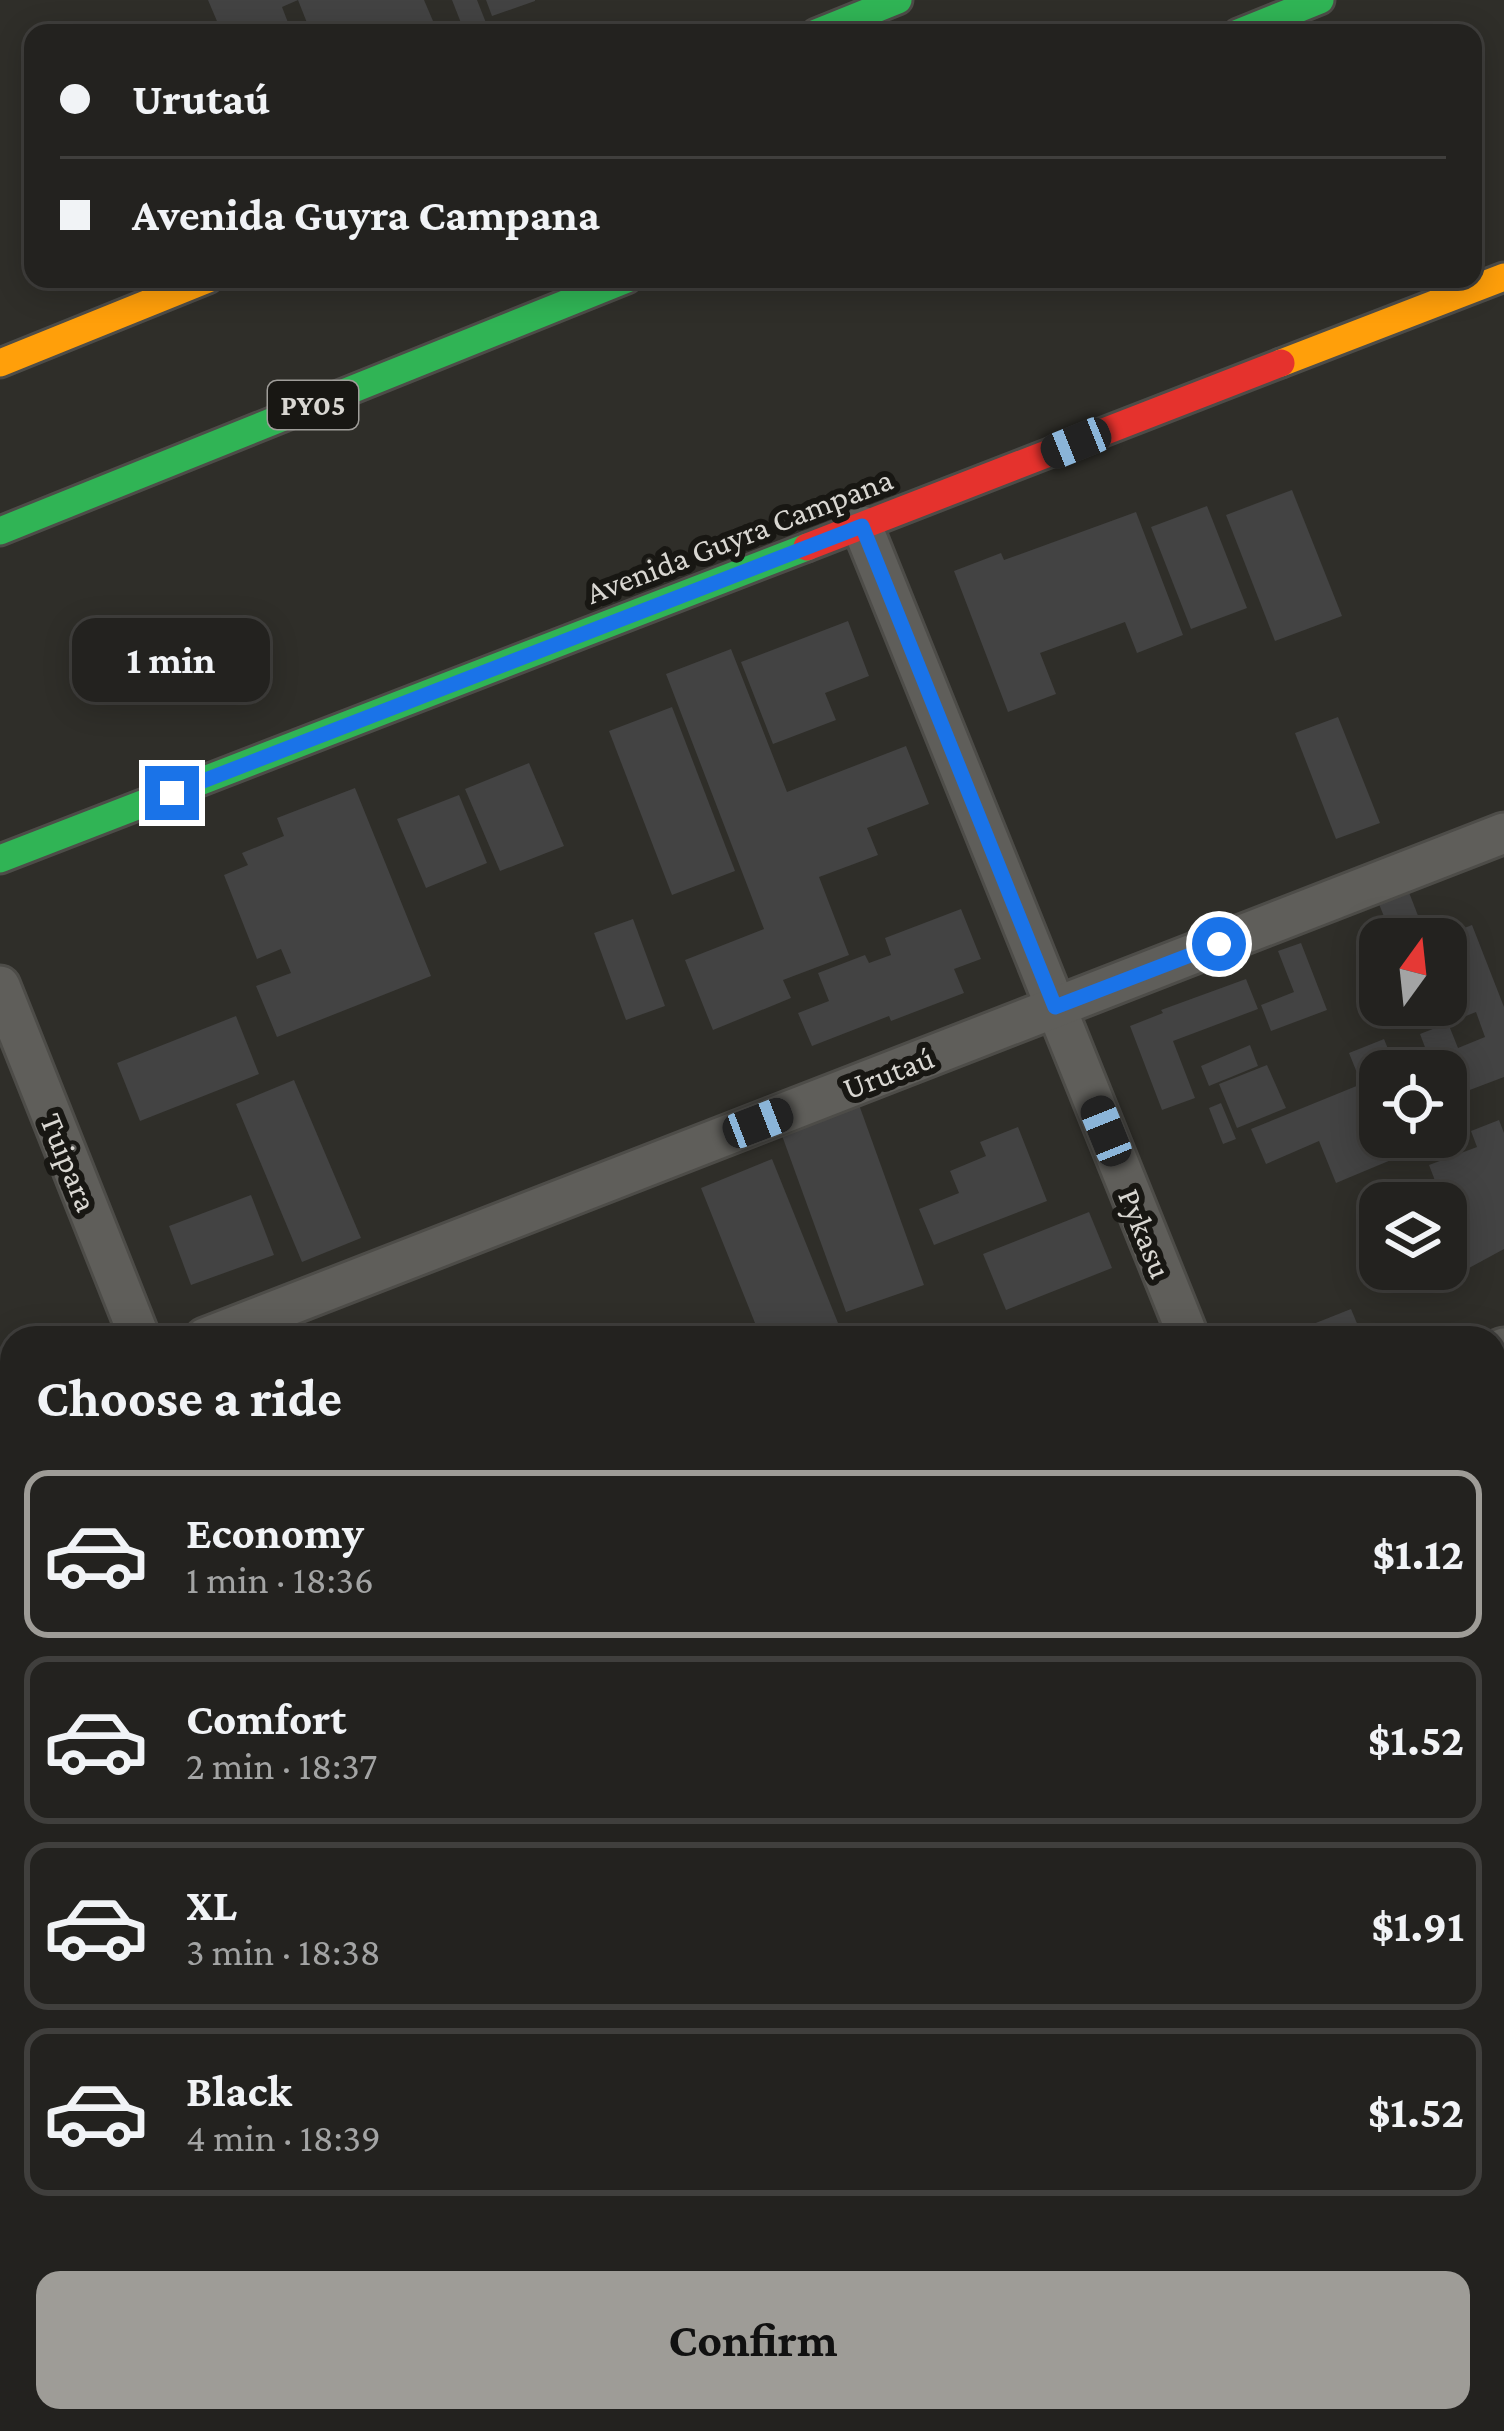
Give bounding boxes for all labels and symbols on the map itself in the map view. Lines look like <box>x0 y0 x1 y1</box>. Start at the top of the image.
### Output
road number: PY05 <box>268 381 358 429</box>
car <box>1036 413 1116 473</box>
street label: Avenida Guyra Campana <box>581 460 898 611</box>
callout: 1 min <box>73 619 271 703</box>
route end <box>145 766 199 820</box>
route start <box>1192 917 1246 971</box>
north arrow <box>1359 918 1467 1026</box>
street label: Urutaú <box>838 1038 939 1107</box>
car <box>1076 1091 1136 1171</box>
car <box>718 1093 798 1153</box>
street label: Tuipara <box>33 1108 106 1217</box>
street label: Pykasu <box>1111 1183 1180 1283</box>

